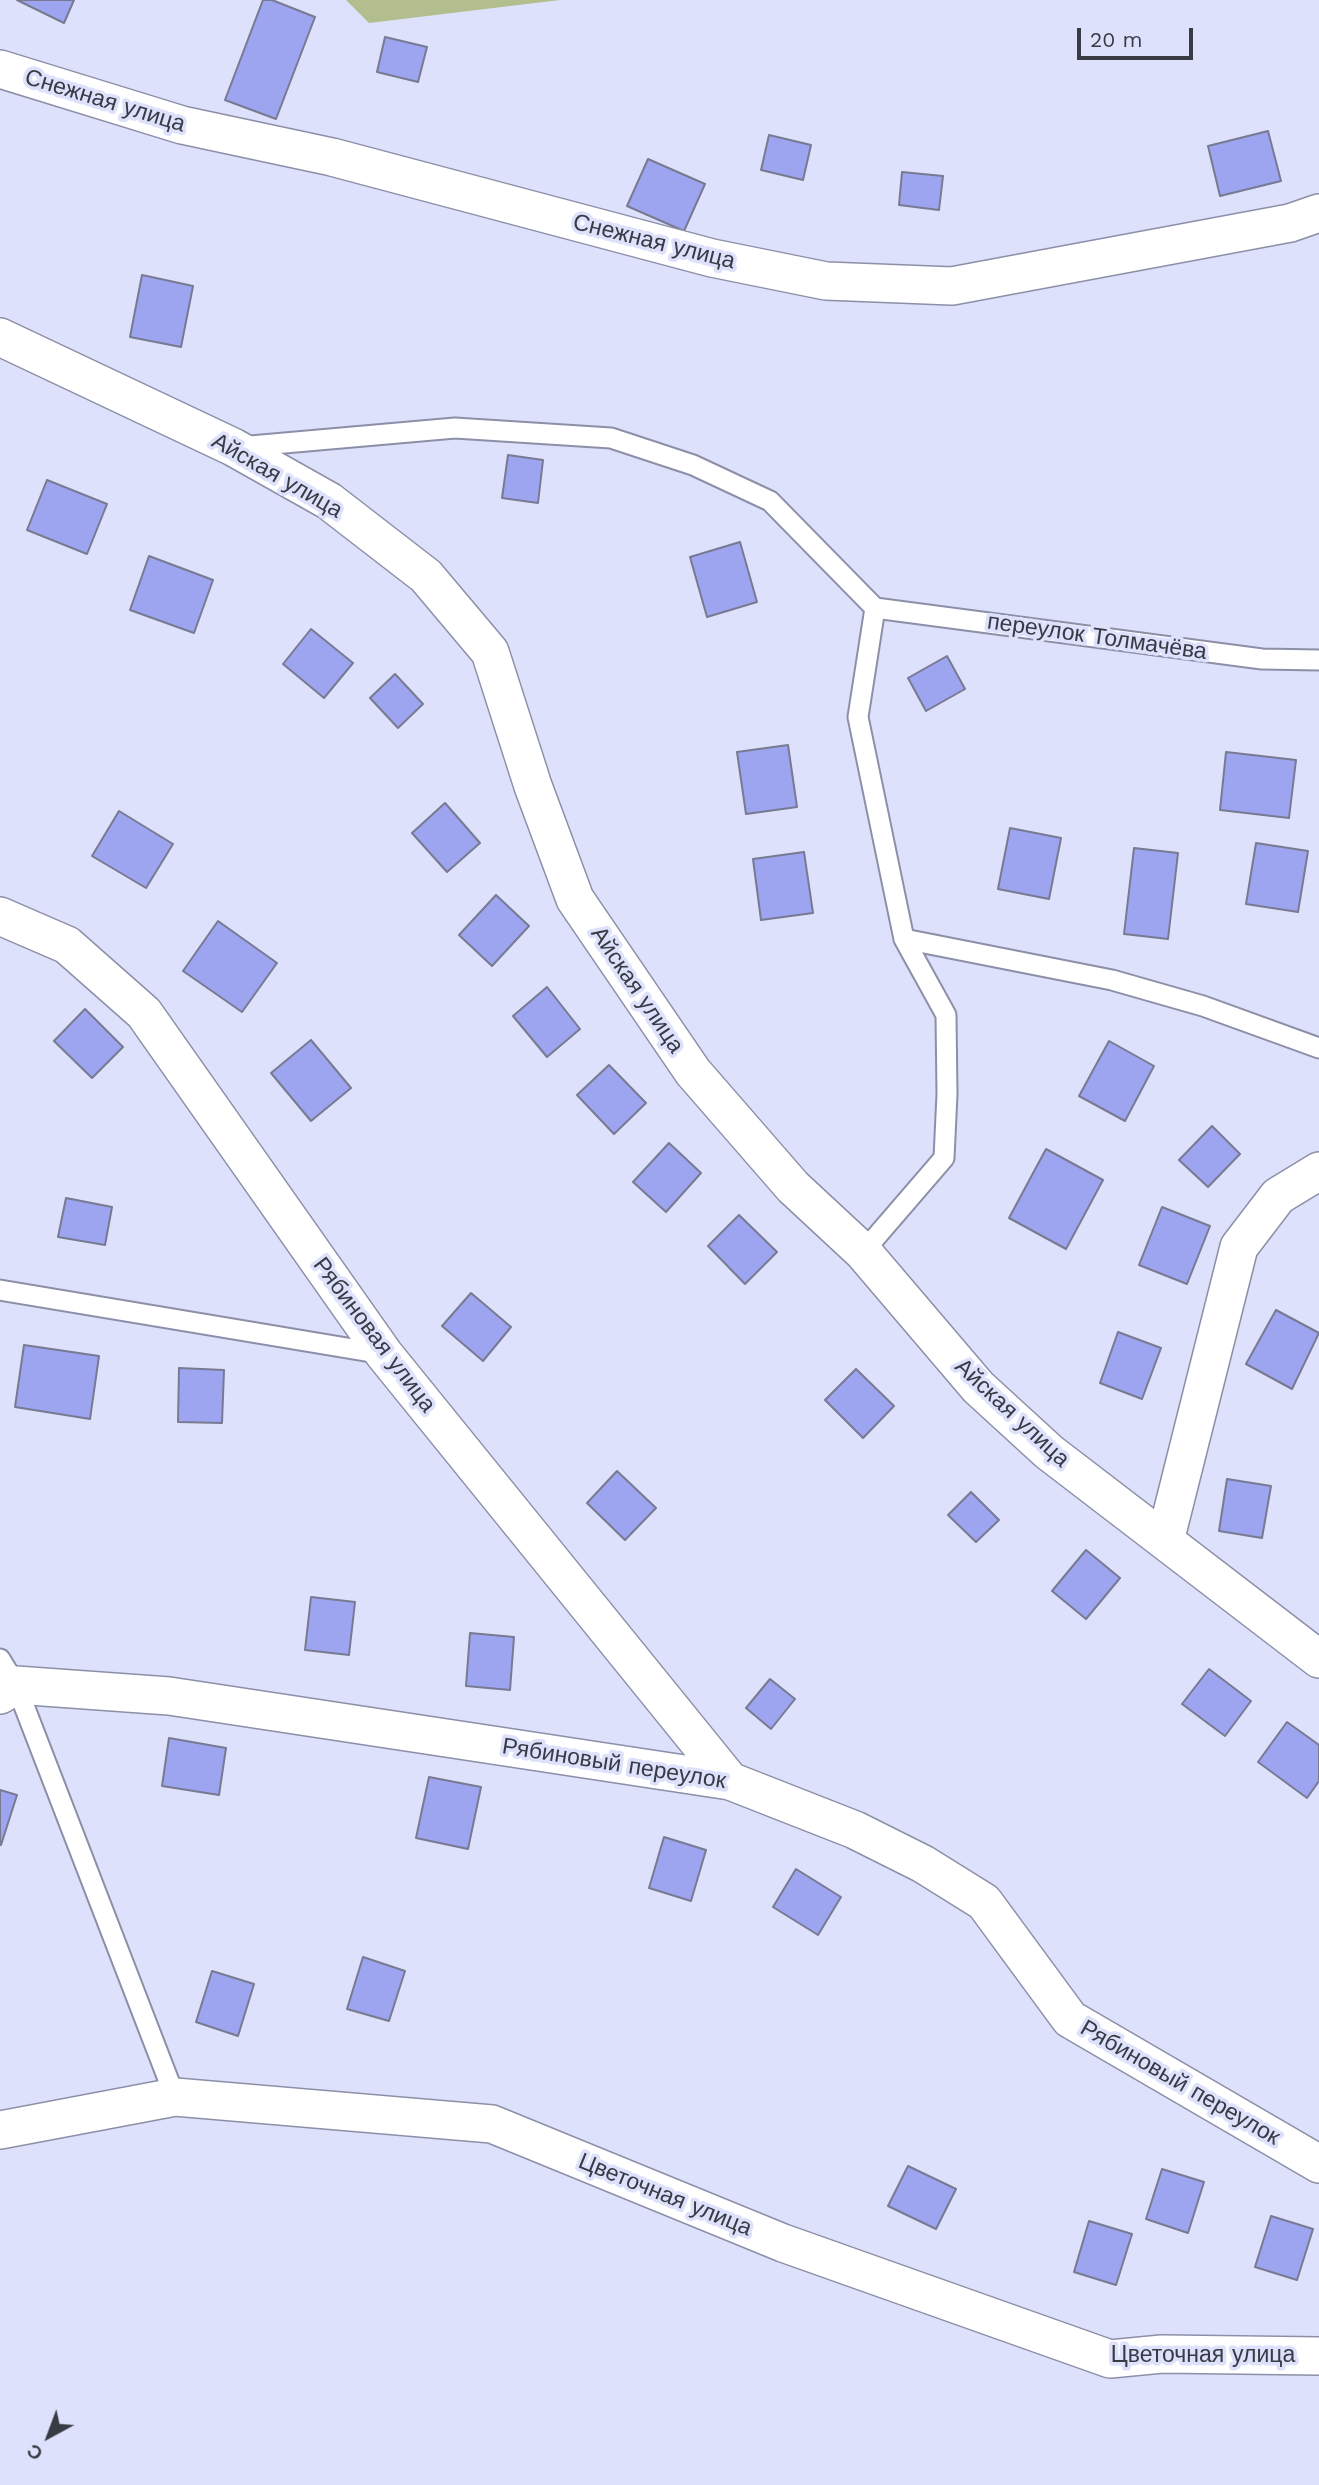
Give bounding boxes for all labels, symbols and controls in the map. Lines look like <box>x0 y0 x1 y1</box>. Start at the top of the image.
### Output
scale bar <box>1081 14 1196 58</box>
text: 20 m <box>1090 27 1142 52</box>
street label: Снежная улица <box>21 63 189 139</box>
street label: Снежная улица <box>570 209 738 275</box>
street label: Айская улица <box>207 427 347 525</box>
street label: переулок Толмачёва <box>985 608 1209 666</box>
street label: Айская улица <box>585 922 689 1058</box>
street label: Рябиновая улица <box>307 1252 441 1418</box>
street label: Айская улица <box>949 1353 1075 1473</box>
street label: Рябиновый переулок <box>500 1733 728 1795</box>
street label: Рябиновый переулок <box>1075 2015 1285 2151</box>
street label: Цветочная улица <box>574 2148 756 2242</box>
street label: Цветочная улица <box>1111 2341 1295 2369</box>
north arrow <box>14 2401 84 2471</box>
text: С <box>22 2439 48 2465</box>

